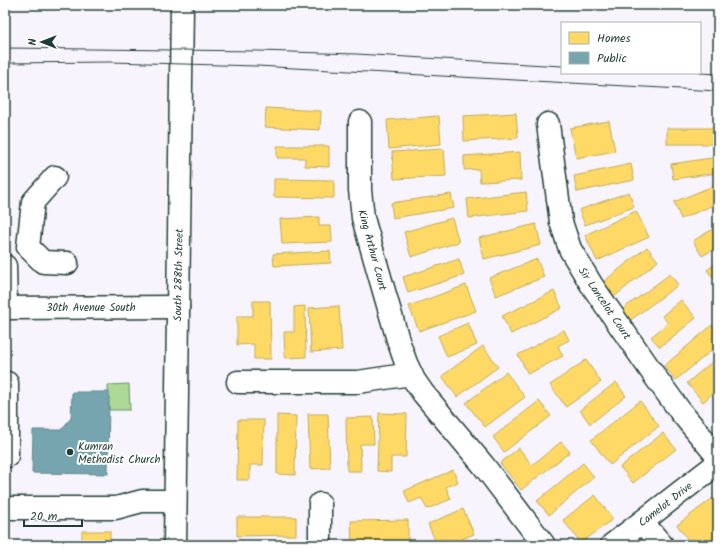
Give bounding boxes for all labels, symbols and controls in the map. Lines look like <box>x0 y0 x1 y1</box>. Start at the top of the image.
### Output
north arrow <box>22 22 62 62</box>
legend <box>561 22 701 74</box>
text: Homes <box>597 29 631 48</box>
text: N <box>24 38 42 45</box>
text: Public <box>597 49 627 68</box>
street label: King Arthur Court <box>353 208 392 293</box>
street label: South 288th Street <box>169 228 189 322</box>
street label: Sir Lancelot Court <box>573 263 636 344</box>
street label: 30th Avenue South <box>46 299 136 317</box>
place label: Kumran Methodist Church <box>78 438 161 469</box>
marker: Kumran Methodist Church <box>65 447 75 457</box>
street label: Camelot Drive <box>635 478 697 532</box>
scale bar <box>24 502 82 528</box>
text: 20 m <box>30 507 58 526</box>

